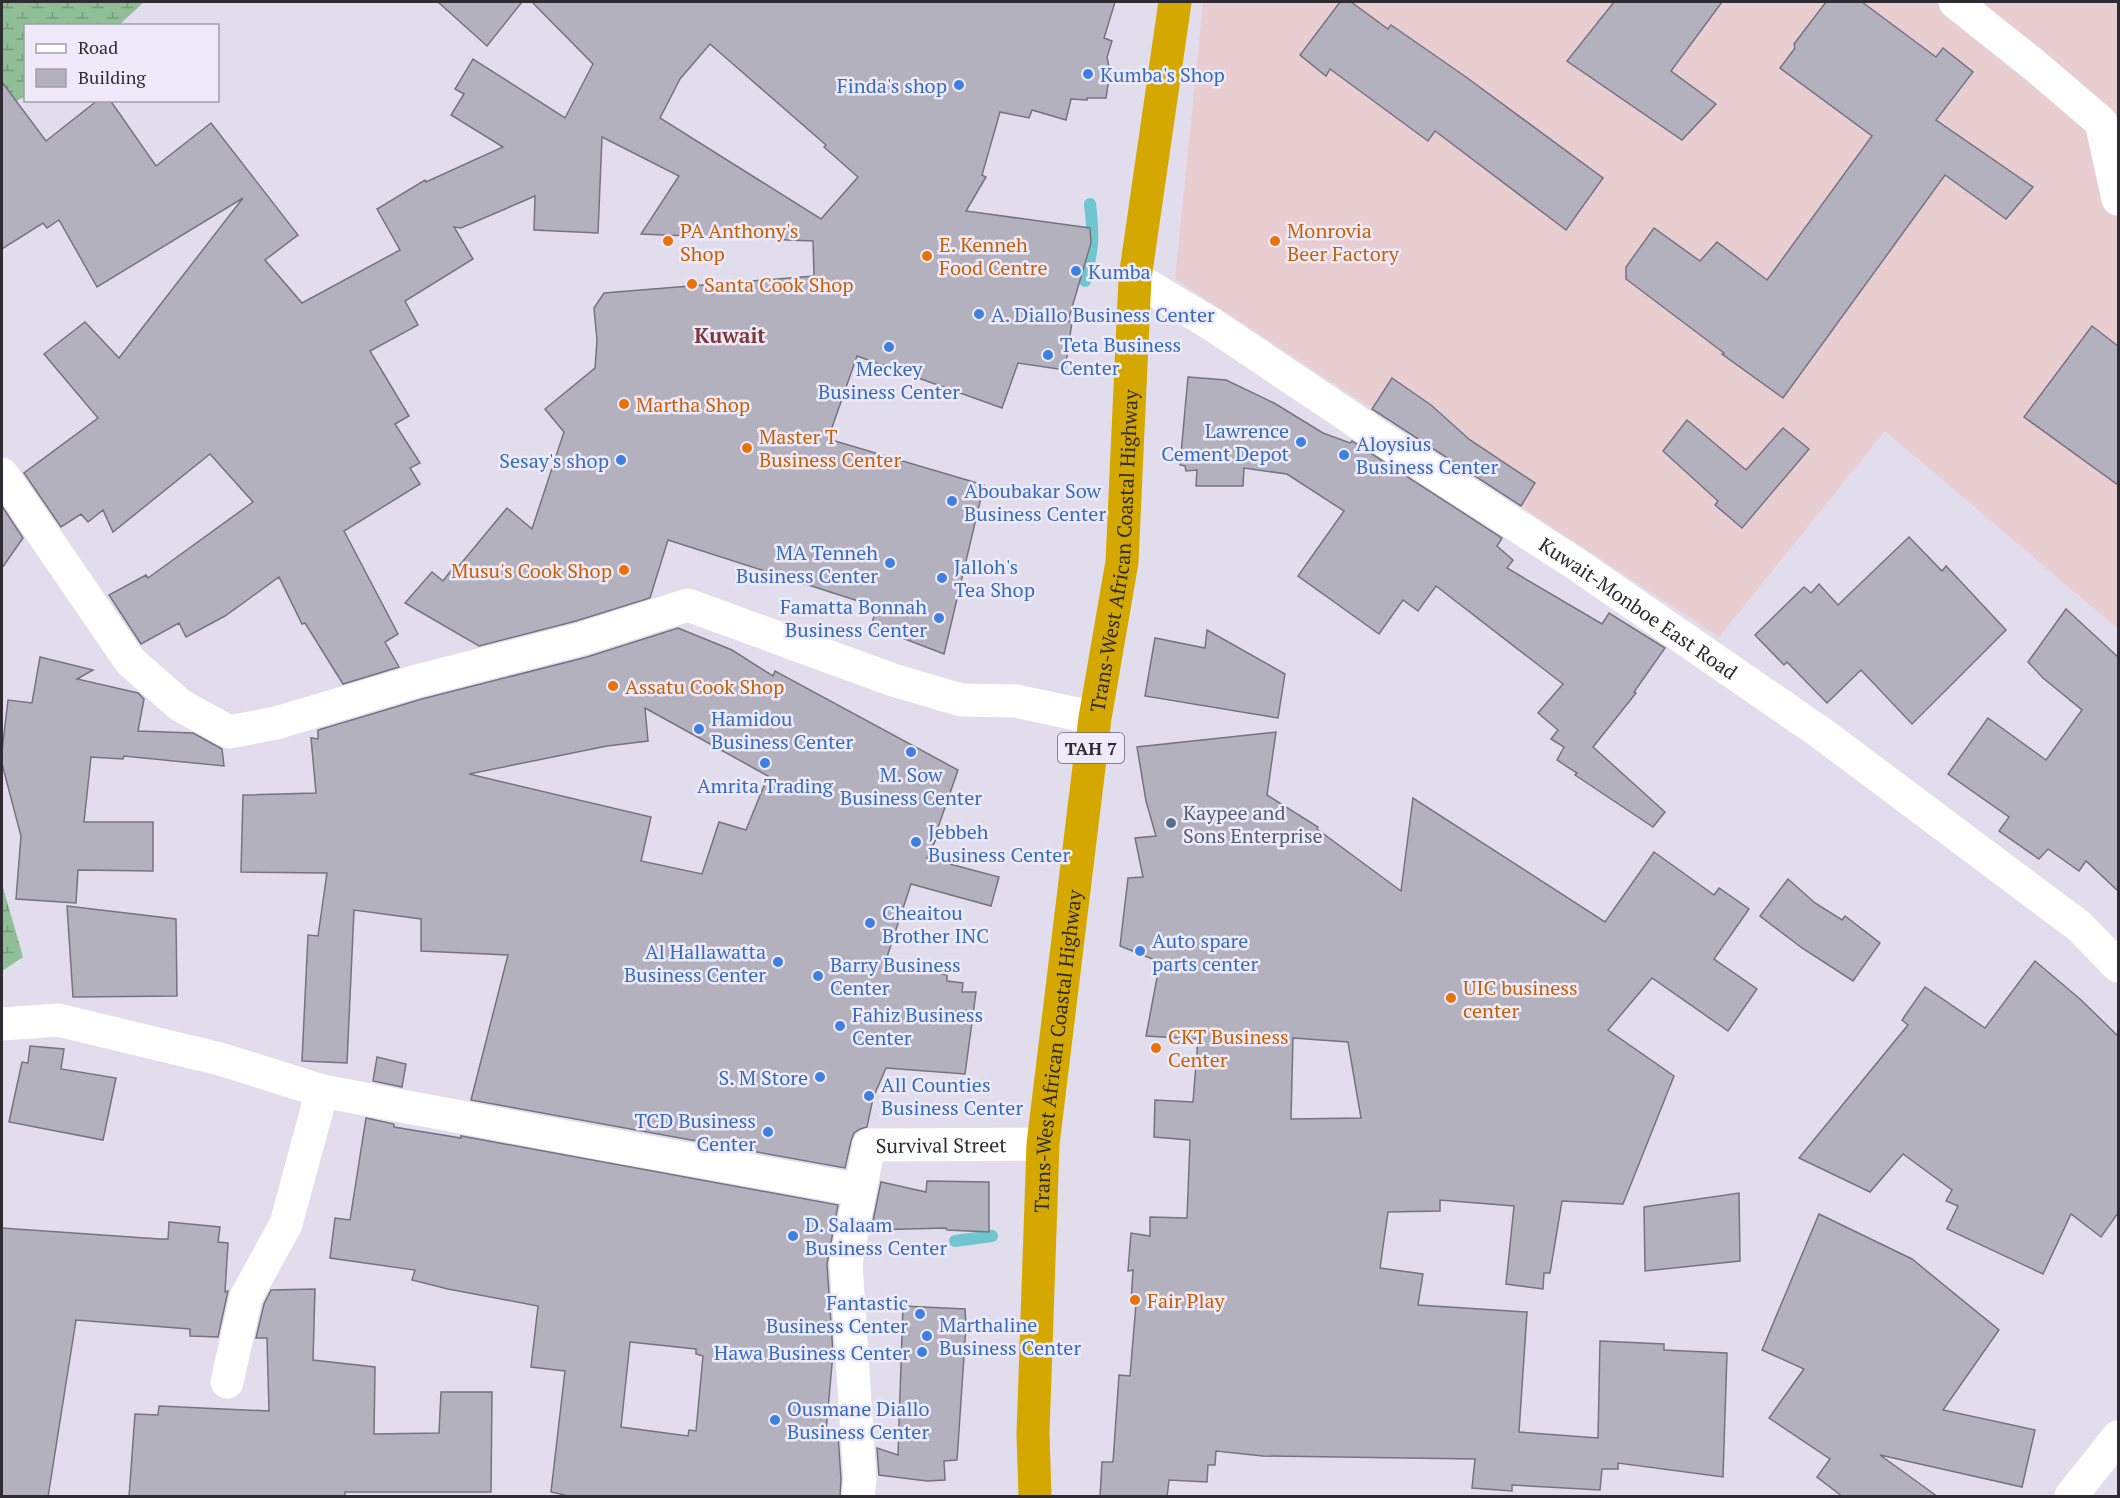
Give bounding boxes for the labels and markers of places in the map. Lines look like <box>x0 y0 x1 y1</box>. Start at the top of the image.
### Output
place label: Kumba's Shop <box>1100 61 1225 88</box>
marker: Kumba's Shop <box>1081 67 1095 81</box>
place label: Finda's shop <box>837 72 947 99</box>
marker: Finda's shop <box>952 78 966 92</box>
place label: PA Anthony's Shop <box>680 217 798 267</box>
place label: Monrovia Beer Factory <box>1287 217 1400 267</box>
place label: E. Kenneh Food Centre <box>939 231 1047 281</box>
marker: PA Anthony's Shop <box>661 234 675 248</box>
marker: Monrovia Beer Factory <box>1268 234 1282 248</box>
marker: E. Kenneh Food Centre <box>920 249 934 263</box>
place label: Kumba <box>1088 258 1151 285</box>
marker: Kumba <box>1069 264 1083 278</box>
place label: Santa Cook Shop <box>704 271 854 298</box>
marker: Santa Cook Shop <box>685 277 699 291</box>
place label: A. Diallo Business Center <box>991 301 1215 328</box>
marker: A. Diallo Business Center <box>972 307 986 321</box>
place label: Teta Business Center <box>1060 331 1181 381</box>
marker: Meckey Business Center <box>882 340 896 354</box>
marker: Teta Business Center <box>1041 348 1055 362</box>
place label: Meckey Business Center <box>818 355 960 405</box>
place label: Martha Shop <box>636 391 750 418</box>
marker: Martha Shop <box>617 397 631 411</box>
place label: Lawrence Cement Depot <box>1161 417 1290 467</box>
place label: Master T Business Center <box>759 423 901 473</box>
place label: Aloysius Business Center <box>1356 430 1498 480</box>
marker: Lawrence Cement Depot <box>1294 435 1308 449</box>
marker: Master T Business Center <box>740 441 754 455</box>
place label: Sesay's shop <box>499 447 609 474</box>
marker: Aloysius Business Center <box>1337 448 1351 462</box>
marker: Sesay's shop <box>614 453 628 467</box>
place label: Aboubakar Sow Business Center <box>964 477 1106 527</box>
marker: Aboubakar Sow Business Center <box>945 494 959 508</box>
place label: MA Tenneh Business Center <box>736 539 878 589</box>
place label: Jalloh's Tea Shop <box>954 553 1035 603</box>
marker: MA Tenneh Business Center <box>883 556 897 570</box>
place label: Musu's Cook Shop <box>451 557 612 584</box>
marker: Musu's Cook Shop <box>617 563 631 577</box>
marker: Jalloh's Tea Shop <box>935 571 949 585</box>
place label: Famatta Bonnah Business Center <box>780 593 927 643</box>
marker: Famatta Bonnah Business Center <box>932 611 946 625</box>
place label: Assatu Cook Shop <box>625 673 784 700</box>
marker: Assatu Cook Shop <box>606 679 620 693</box>
place label: Hamidou Business Center <box>711 705 853 755</box>
marker: Hamidou Business Center <box>692 722 706 736</box>
marker: M. Sow Business Center <box>904 745 918 759</box>
marker: Amrita Trading <box>758 756 772 770</box>
place label: M. Sow Business Center <box>840 761 982 811</box>
place label: Amrita Trading <box>697 772 834 799</box>
place label: Kaypee and Sons Enterprise <box>1183 799 1323 849</box>
marker: Kaypee and Sons Enterprise <box>1164 816 1178 830</box>
place label: Jebbeh Business Center <box>928 818 1070 868</box>
marker: Jebbeh Business Center <box>909 835 923 849</box>
place label: Cheaitou Brother INC <box>882 899 989 949</box>
marker: Cheaitou Brother INC <box>863 916 877 930</box>
place label: Auto spare parts center <box>1152 927 1258 977</box>
place label: Al Hallawatta Business Center <box>624 938 766 988</box>
marker: Auto spare parts center <box>1133 944 1147 958</box>
place label: Barry Business Center <box>830 951 961 1001</box>
marker: Al Hallawatta Business Center <box>771 955 785 969</box>
marker: Barry Business Center <box>811 969 825 983</box>
place label: UIC business center <box>1463 974 1578 1024</box>
marker: UIC business center <box>1444 991 1458 1005</box>
place label: Fahiz Business Center <box>852 1001 983 1051</box>
marker: Fahiz Business Center <box>833 1019 847 1033</box>
place label: CKT Business Center <box>1168 1023 1289 1073</box>
marker: CKT Business Center <box>1149 1041 1163 1055</box>
place label: S. M Store <box>719 1064 808 1091</box>
marker: S. M Store <box>813 1070 827 1084</box>
place label: All Counties Business Center <box>881 1071 1023 1121</box>
marker: All Counties Business Center <box>862 1089 876 1103</box>
place label: TCD Business Center <box>634 1107 756 1157</box>
marker: TCD Business Center <box>761 1125 775 1139</box>
place label: D. Salaam Business Center <box>805 1211 947 1261</box>
marker: D. Salaam Business Center <box>786 1229 800 1243</box>
place label: Fair Play <box>1147 1287 1226 1314</box>
place label: Fantastic Business Center <box>766 1289 908 1339</box>
marker: Fair Play <box>1128 1293 1142 1307</box>
marker: Fantastic Business Center <box>913 1307 927 1321</box>
place label: Marthaline Business Center <box>939 1311 1081 1361</box>
marker: Marthaline Business Center <box>920 1329 934 1343</box>
place label: Hawa Business Center <box>714 1339 910 1366</box>
marker: Hawa Business Center <box>915 1345 929 1359</box>
place label: Ousmane Diallo Business Center <box>787 1395 929 1445</box>
marker: Ousmane Diallo Business Center <box>768 1413 782 1427</box>

